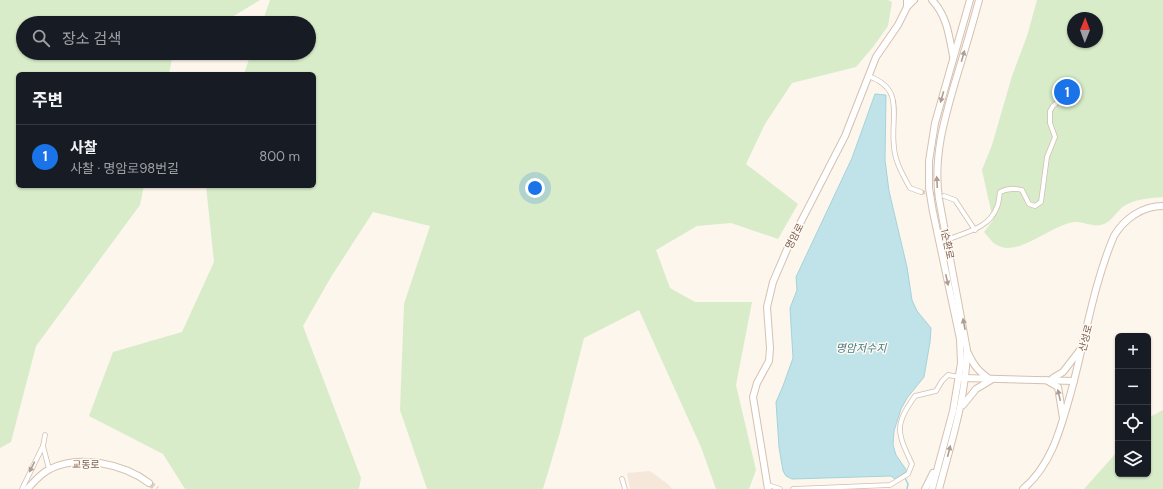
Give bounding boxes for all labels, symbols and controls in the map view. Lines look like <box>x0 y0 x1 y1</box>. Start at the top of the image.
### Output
north arrow <box>1067 12 1103 48</box>
search box <box>16 16 316 60</box>
icon: search <box>30 27 52 49</box>
text: 장소 검색 <box>62 29 121 49</box>
one-way arrow <box>960 49 966 61</box>
pin: 1 <box>1054 77 1080 107</box>
text: 주변 <box>32 89 63 111</box>
one-way arrow <box>939 92 945 104</box>
text: 사찰 <box>70 138 98 158</box>
text: 1 <box>43 148 47 165</box>
text: 800 m <box>259 148 300 165</box>
text: 사찰 · 명암로98번길 <box>70 160 179 177</box>
one-way arrow <box>934 175 940 188</box>
your location <box>525 178 545 198</box>
street label: 명암로 <box>782 221 807 251</box>
street label: 1순환로 <box>938 228 957 260</box>
one-way arrow <box>944 274 950 286</box>
one-way arrow <box>960 318 966 330</box>
street label: 산성로 <box>1076 323 1095 353</box>
map controls <box>1115 333 1151 477</box>
button: + <box>1115 333 1151 369</box>
water label: 명암저수지 <box>836 341 887 355</box>
button: − <box>1115 369 1151 405</box>
one-way arrow <box>1056 389 1062 401</box>
button: locate <box>1115 405 1151 441</box>
button: layers <box>1115 441 1151 477</box>
one-way arrow <box>946 445 952 457</box>
street label: 교동로 <box>72 458 100 471</box>
one-way arrow <box>28 461 35 473</box>

